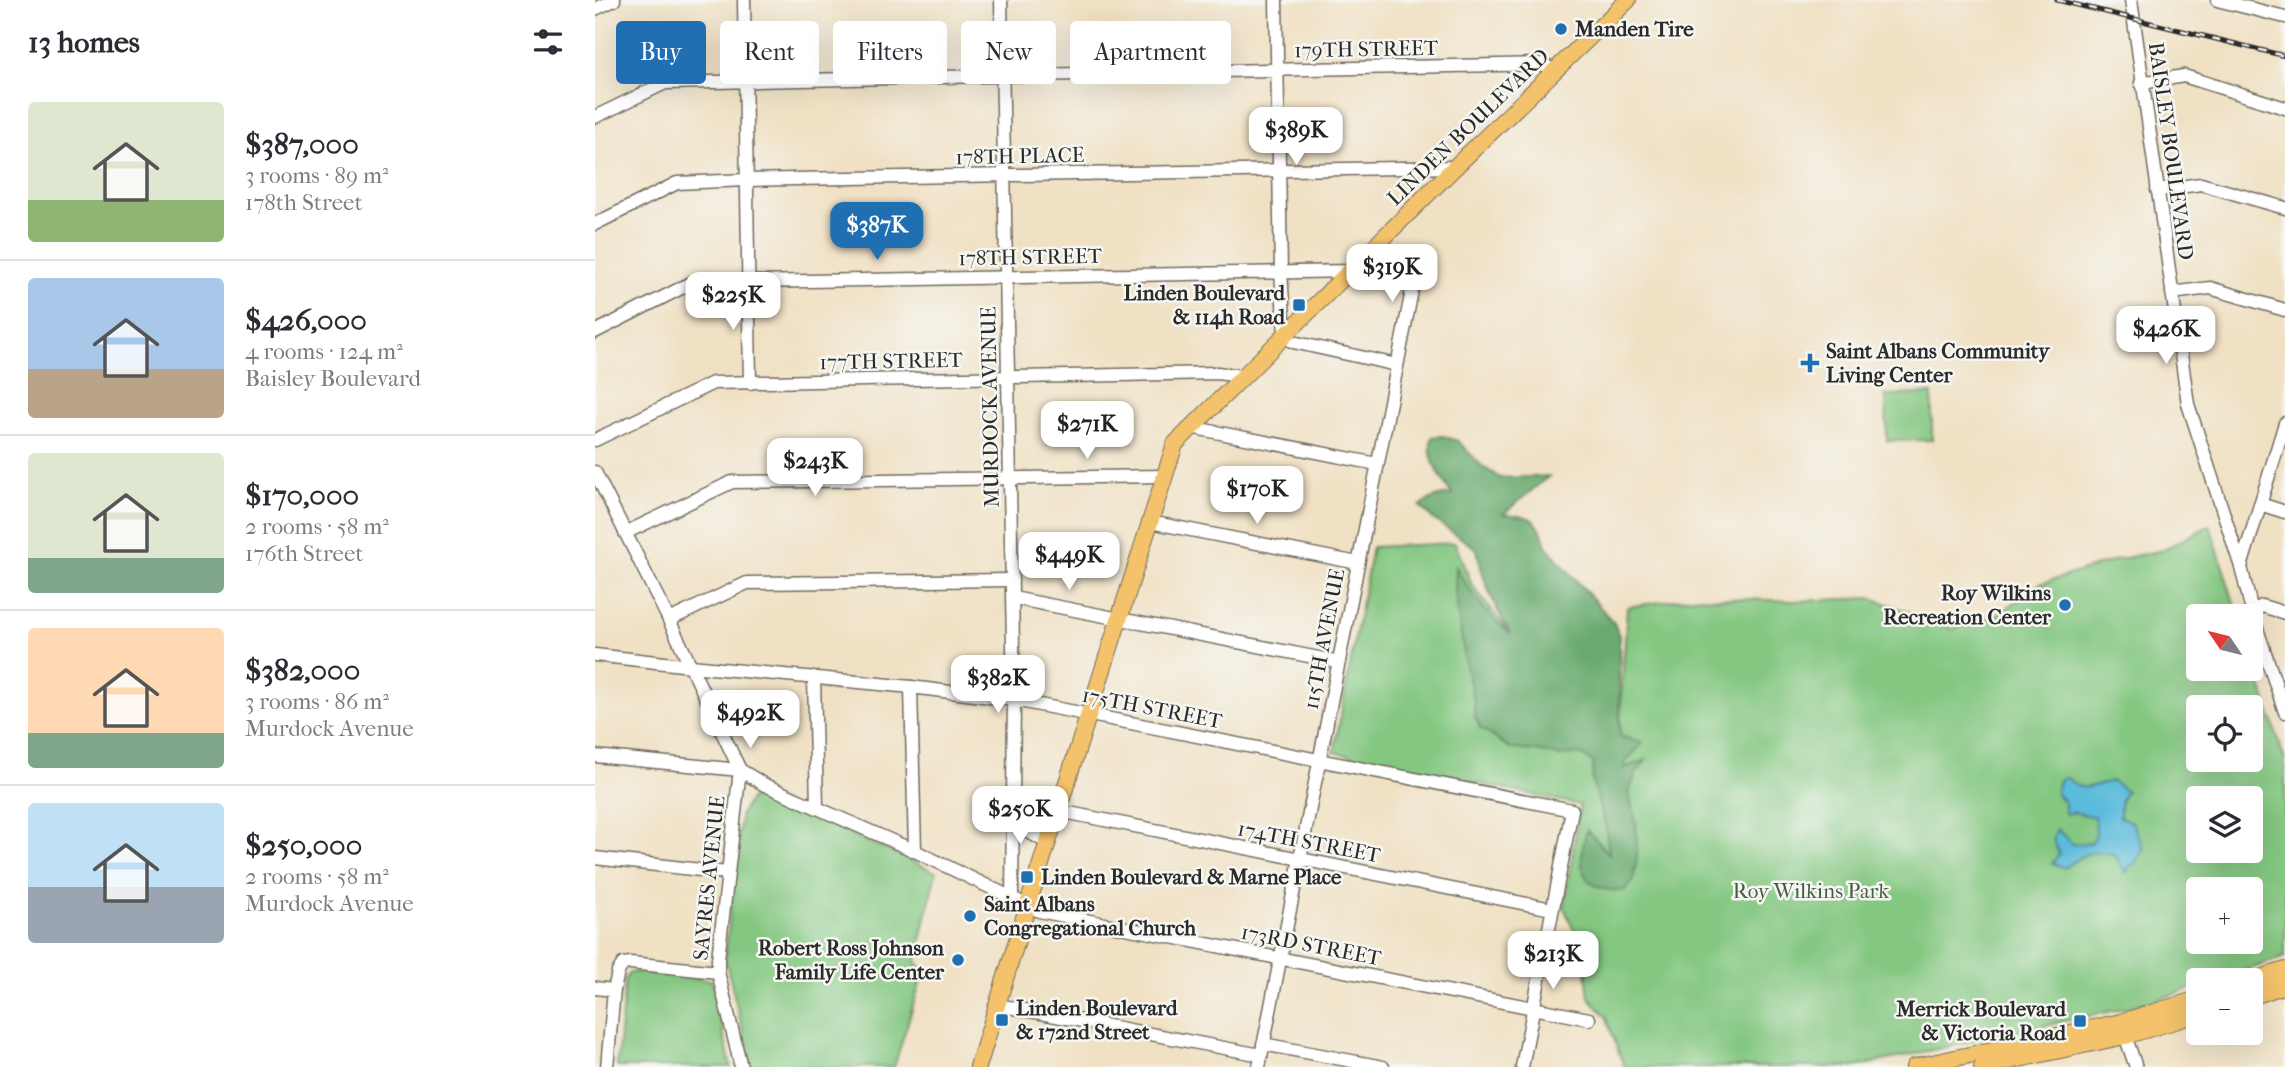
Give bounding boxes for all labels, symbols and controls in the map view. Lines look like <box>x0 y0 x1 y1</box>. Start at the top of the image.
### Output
place label: Manden Tire <box>1574 17 1694 41</box>
chip: Buy <box>616 21 706 84</box>
chip: Rent <box>720 21 819 84</box>
chip: Filters <box>833 21 947 84</box>
chip: New <box>961 21 1056 84</box>
chip: Apartment <box>1070 21 1231 84</box>
marker: Manden Tire <box>1553 21 1569 37</box>
icon: filters <box>529 23 567 61</box>
text: 13 homes <box>28 25 140 60</box>
street label: 179TH STREET <box>1294 36 1439 62</box>
street label: BAISLEY BOULEVARD <box>2144 41 2198 261</box>
street label: LINDEN BOULEVARD <box>1382 44 1554 210</box>
pin: $389K <box>1247 108 1345 167</box>
text: $389K <box>1265 116 1327 143</box>
text: $387,000 <box>245 127 359 162</box>
icon: home <box>84 130 168 214</box>
street label: 178TH PLACE <box>955 143 1085 169</box>
text: 3 rooms · 89 m² <box>245 162 389 189</box>
text: 178th Street <box>245 189 363 216</box>
pin: $387K <box>828 202 926 262</box>
text: $387K <box>846 211 908 238</box>
street label: 178TH STREET <box>958 244 1103 270</box>
pin: $319K <box>1343 244 1441 304</box>
text: $319K <box>1362 253 1422 280</box>
pin: $225K <box>684 272 782 332</box>
text: $225K <box>702 281 764 308</box>
place label: Linden Boulevard & 114h Road <box>1124 281 1286 330</box>
marker: Linden Boulevard & 114h Road <box>1291 297 1307 313</box>
text: $426,000 <box>245 303 367 338</box>
icon: home <box>84 306 168 390</box>
street label: MURDOCK AVENUE <box>976 306 1004 508</box>
pin: $426K <box>2117 306 2215 366</box>
text: $426K <box>2132 315 2200 342</box>
text: 4 rooms · 124 m² <box>245 338 403 365</box>
place label: Saint Albans Community Living Center <box>1826 339 2051 387</box>
street label: 177TH STREET <box>819 348 964 374</box>
marker: Saint Albans Community Living Center <box>1800 353 1820 373</box>
text: Baisley Boulevard <box>245 365 421 392</box>
pin: $271K <box>1038 402 1136 461</box>
text: $271K <box>1057 410 1117 437</box>
pin: $243K <box>766 438 864 498</box>
text: $243K <box>783 447 847 474</box>
pin: $170K <box>1208 466 1306 526</box>
text: $170K <box>1226 475 1288 502</box>
text: $170,000 <box>245 478 359 513</box>
icon: home <box>84 481 168 565</box>
text: 2 rooms · 58 m² <box>245 513 389 540</box>
pin: $449K <box>1020 532 1118 592</box>
text: 176th Street <box>245 540 364 567</box>
text: $449K <box>1035 541 1103 568</box>
street label: 115TH AVENUE <box>1299 566 1349 712</box>
place label: Roy Wilkins Recreation Center <box>1883 581 2052 629</box>
marker: Roy Wilkins Recreation Center <box>2057 597 2073 613</box>
north arrow <box>2186 604 2263 681</box>
map controls <box>2186 604 2263 1045</box>
text: $382,000 <box>245 653 360 688</box>
icon: home <box>84 656 168 740</box>
pin: $382K <box>949 656 1047 715</box>
text: $382K <box>967 664 1029 691</box>
street label: 175TH STREET <box>1080 683 1225 733</box>
text: 3 rooms · 86 m² <box>245 688 389 715</box>
pin: $492K <box>701 690 799 750</box>
button: locate <box>2186 695 2263 772</box>
text: $492K <box>717 699 783 726</box>
text: Murdock Avenue <box>245 715 414 742</box>
pin: $250K <box>971 786 1069 846</box>
button: layers <box>2186 786 2263 863</box>
street label: SAYRES AVENUE <box>688 794 730 962</box>
text: $250K <box>988 795 1052 822</box>
street label: 174TH STREET <box>1236 816 1383 868</box>
text: $250,000 <box>245 828 362 863</box>
icon: home <box>84 831 168 915</box>
text: 2 rooms · 58 m² <box>245 863 389 890</box>
place label: Linden Boulevard & Marne Place <box>1041 865 1342 889</box>
marker: Linden Boulevard & Marne Place <box>1019 869 1035 885</box>
button: + <box>2186 877 2263 954</box>
park label: Roy Wilkins Park <box>1733 879 1889 903</box>
text: Murdock Avenue <box>245 890 414 917</box>
place label: Saint Albans Congregational Church <box>984 892 1196 940</box>
marker: Saint Albans Congregational Church <box>962 908 978 924</box>
street label: 173RD STREET <box>1239 920 1384 970</box>
pin: $213K <box>1504 932 1602 991</box>
place label: Robert Ross Johnson Family Life Center <box>758 936 945 984</box>
text: $213K <box>1524 940 1582 967</box>
marker: Robert Ross Johnson Family Life Center <box>950 952 966 968</box>
button: − <box>2186 968 2263 1045</box>
place label: Linden Boulevard & 172nd Street <box>1016 996 1178 1044</box>
place label: Merrick Boulevard & Victoria Road <box>1895 997 2067 1045</box>
marker: Linden Boulevard & 172nd Street <box>994 1012 1010 1028</box>
marker: Merrick Boulevard & Victoria Road <box>2072 1013 2088 1029</box>

